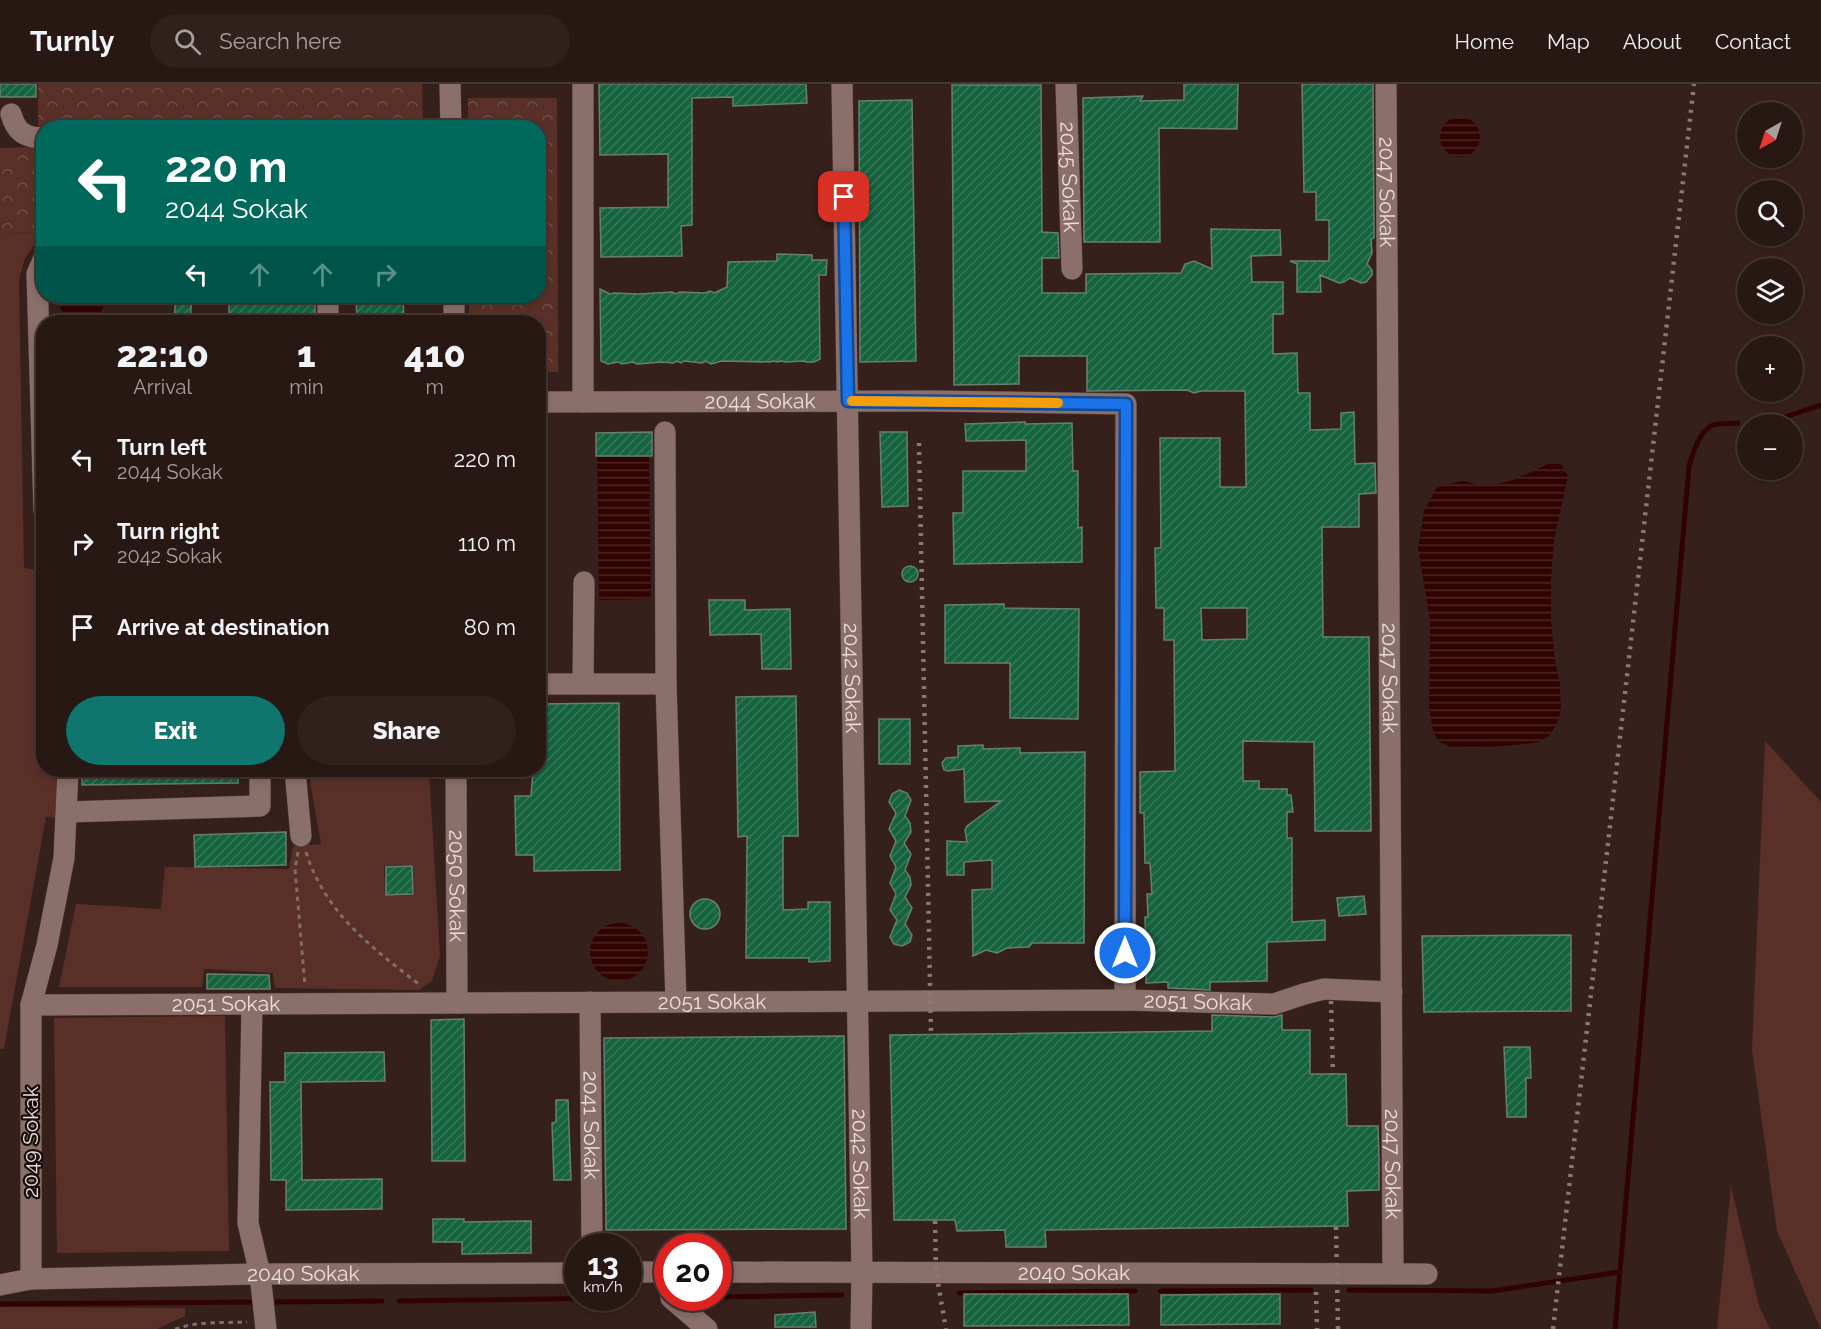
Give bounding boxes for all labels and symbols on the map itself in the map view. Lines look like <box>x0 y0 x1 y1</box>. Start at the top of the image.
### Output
north arrow <box>1737 102 1803 168</box>
street label: 2045 Sokak <box>1055 121 1084 233</box>
street label: 2047 Sokak <box>1374 137 1400 247</box>
pin <box>818 171 869 222</box>
street label: 2044 Sokak <box>704 388 816 414</box>
street label: 2042 Sokak <box>839 622 866 733</box>
street label: 2047 Sokak <box>1377 623 1403 733</box>
street label: 2050 Sokak <box>444 830 470 942</box>
position arrow <box>1093 921 1157 985</box>
street label: 2051 Sokak <box>1143 988 1253 1015</box>
street label: 2051 Sokak <box>658 989 766 1014</box>
street label: 2051 Sokak <box>172 991 280 1016</box>
street label: 2041 Sokak <box>579 1071 604 1179</box>
street label: 2049 Sokak <box>18 1086 43 1198</box>
street label: 2042 Sokak <box>847 1108 874 1219</box>
street label: 2047 Sokak <box>1380 1109 1406 1219</box>
speed limit sign: 20 <box>654 1233 732 1311</box>
street label: 2040 Sokak <box>1018 1260 1130 1285</box>
street label: 2040 Sokak <box>247 1261 360 1286</box>

